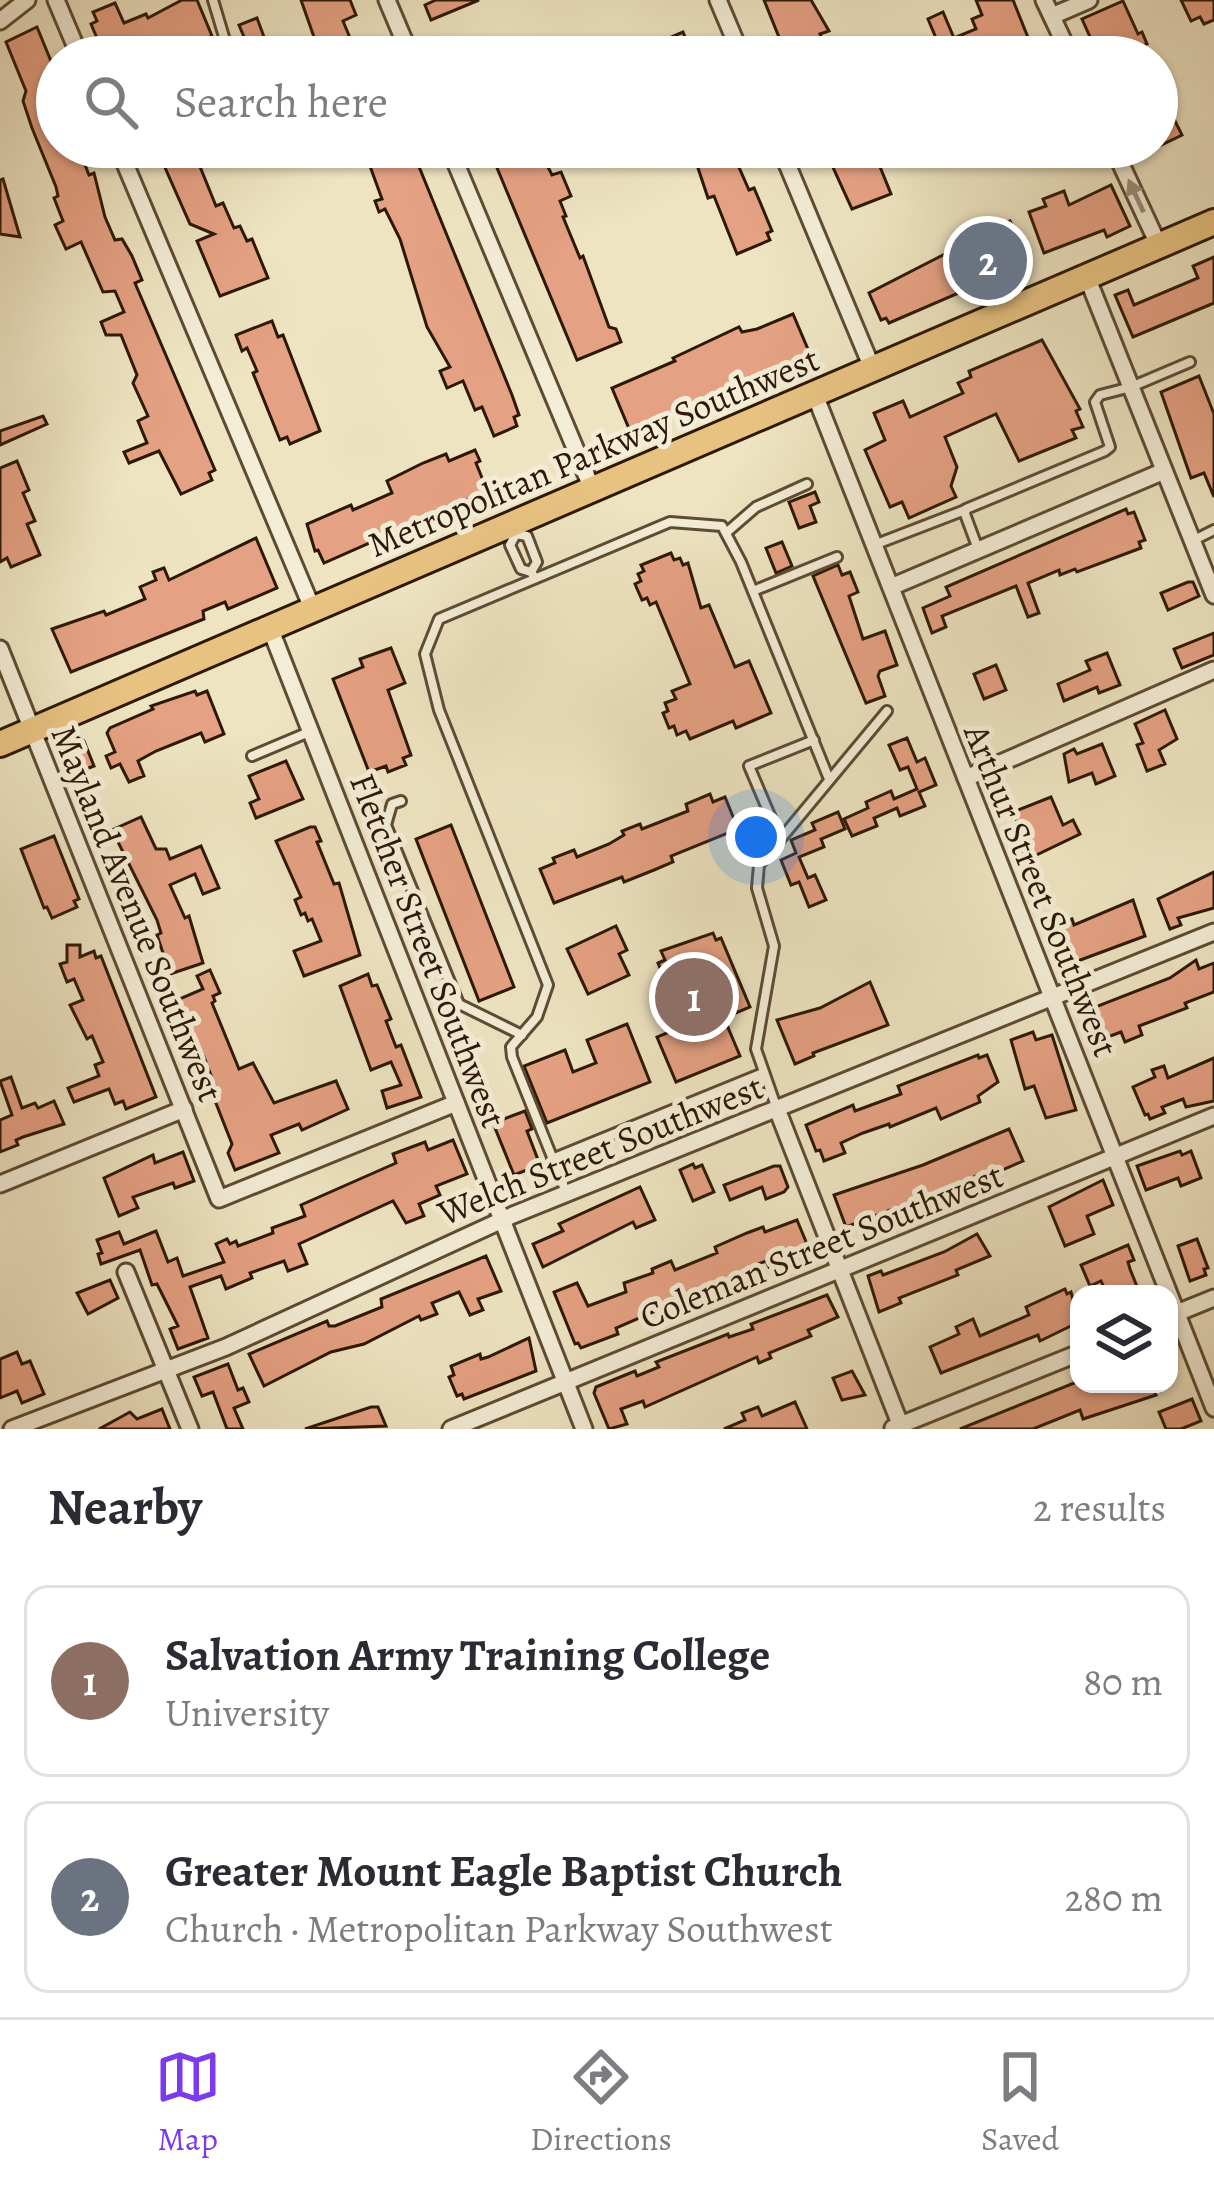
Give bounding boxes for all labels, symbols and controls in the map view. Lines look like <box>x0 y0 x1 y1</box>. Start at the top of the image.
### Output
search box <box>36 36 1178 168</box>
icon: search <box>78 69 144 135</box>
text: Search here <box>174 71 388 133</box>
one-way arrow <box>1126 178 1146 213</box>
pin: 2 <box>949 216 1027 306</box>
street label: Metropolitan Parkway Southwest <box>360 334 826 569</box>
street label: Arthur Street Southwest <box>952 716 1131 1064</box>
street label: Mayland Avenue Southwest <box>40 718 236 1109</box>
street label: Fletcher Street Southwest <box>338 766 519 1135</box>
your location <box>726 807 786 867</box>
pin: 1 <box>655 952 733 1042</box>
street label: Welch Street Southwest <box>429 1062 770 1237</box>
street label: Coleman Street Southwest <box>632 1150 1010 1341</box>
map controls <box>1070 1285 1178 1393</box>
button: layers <box>1070 1285 1178 1393</box>
text: Nearby <box>48 1472 202 1542</box>
text: 2 results <box>1033 1481 1166 1534</box>
text: Salvation Army Training College <box>165 1624 770 1686</box>
text: 1 <box>83 1655 97 1708</box>
text: 80 m <box>1083 1655 1163 1708</box>
text: University <box>165 1686 329 1739</box>
text: Greater Mount Eagle Baptist Church <box>165 1840 842 1902</box>
text: 2 <box>81 1871 99 1924</box>
text: 280 m <box>1065 1871 1163 1924</box>
text: Church · Metropolitan Parkway Southwest <box>165 1902 833 1955</box>
tab: Map <box>155 2044 221 2161</box>
tab: Directions <box>530 2044 672 2161</box>
tab: Saved <box>981 2044 1059 2161</box>

